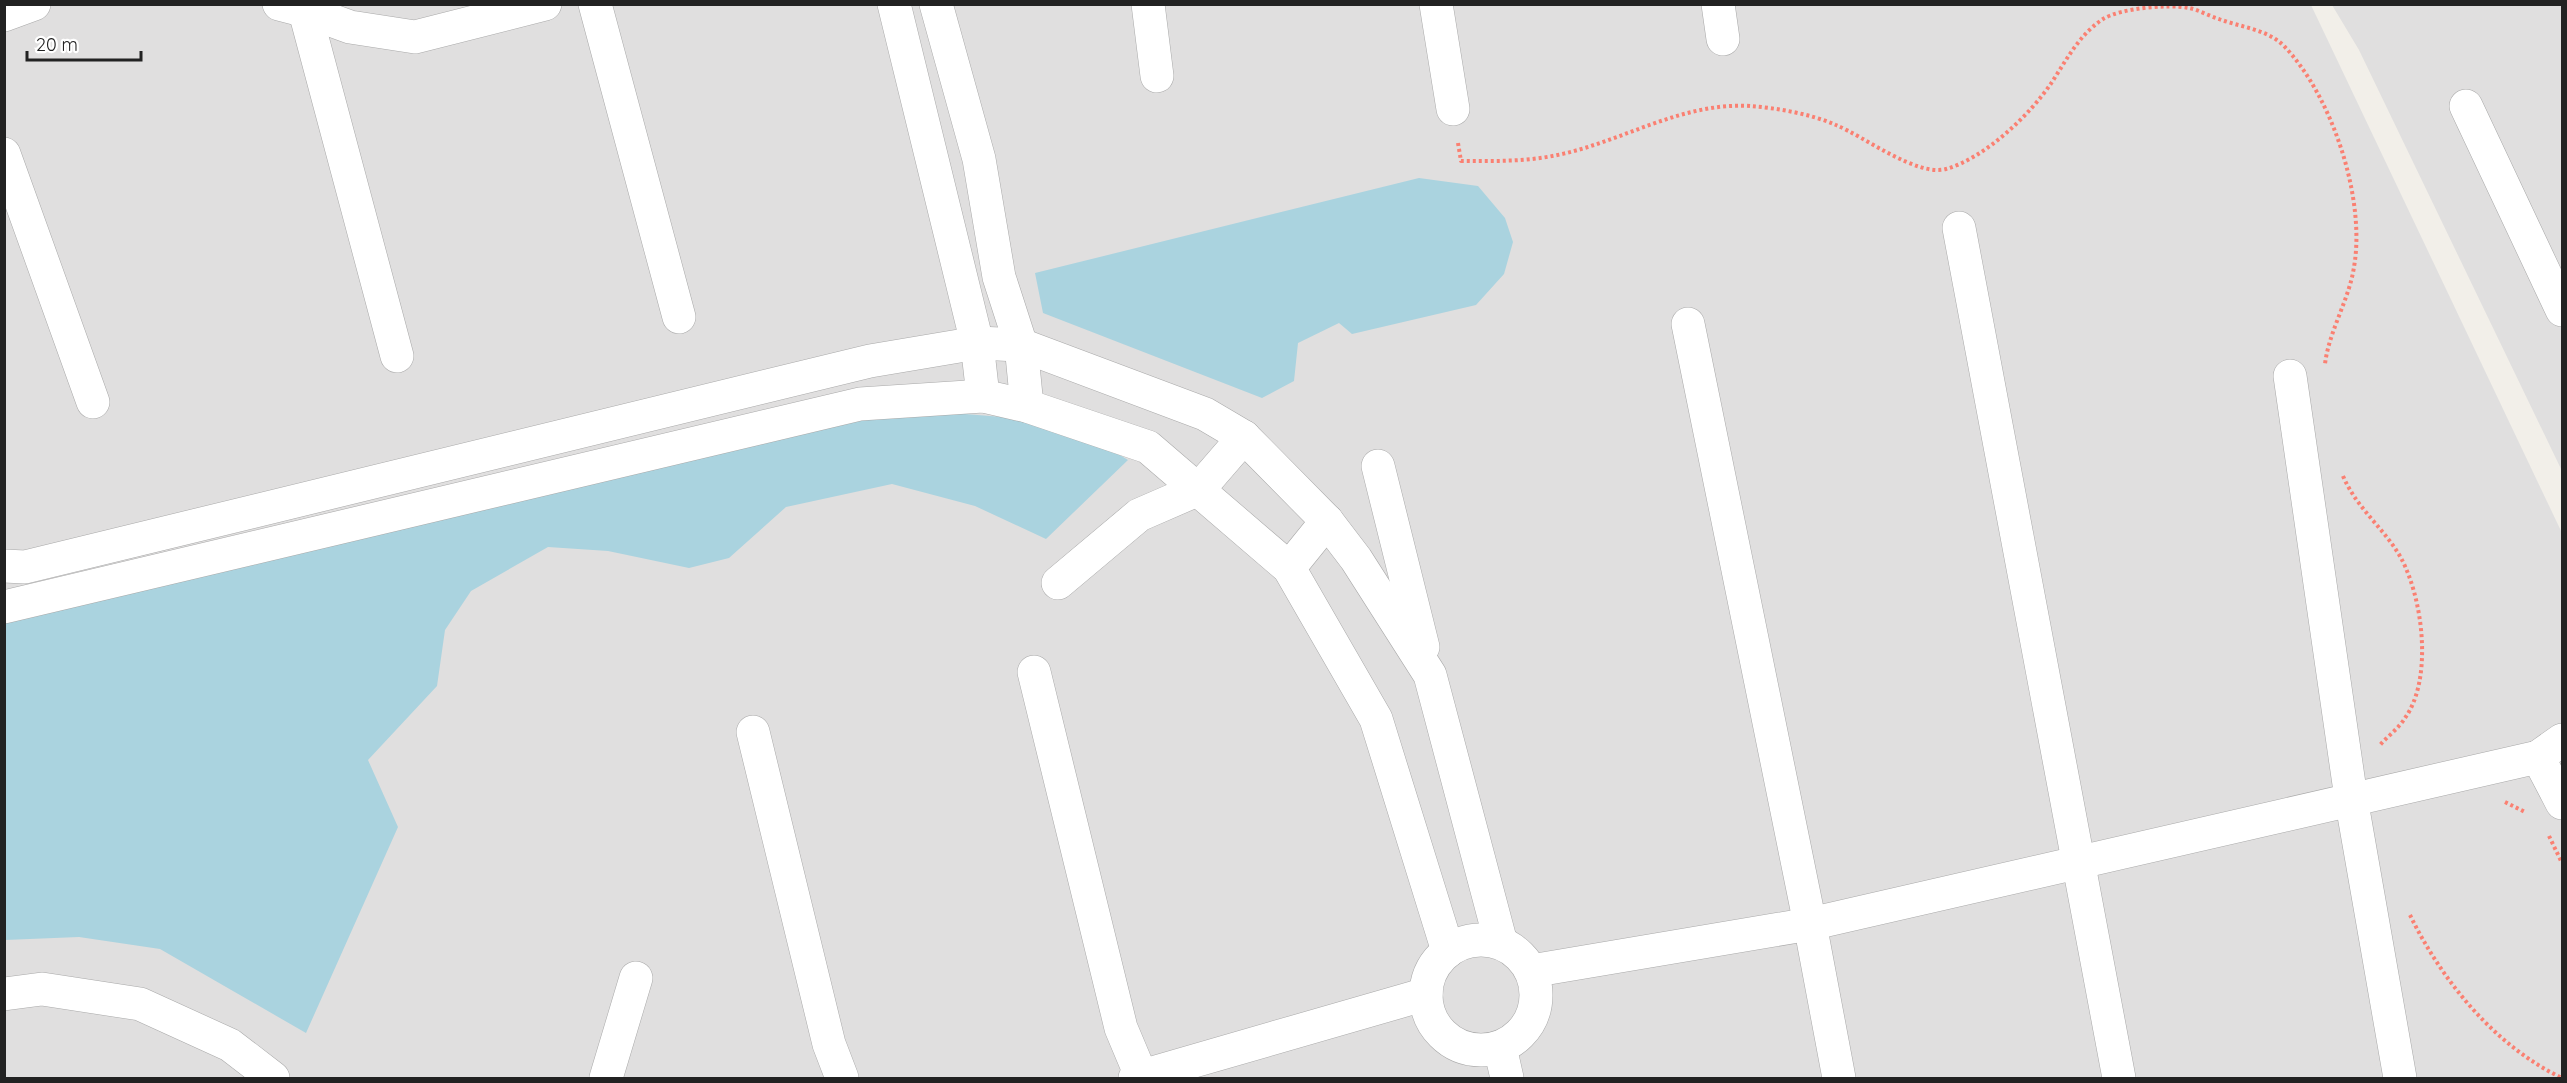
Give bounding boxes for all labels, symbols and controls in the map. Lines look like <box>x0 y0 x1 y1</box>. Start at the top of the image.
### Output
scale bar <box>27 24 141 62</box>
text: 20 m <box>36 33 78 56</box>

